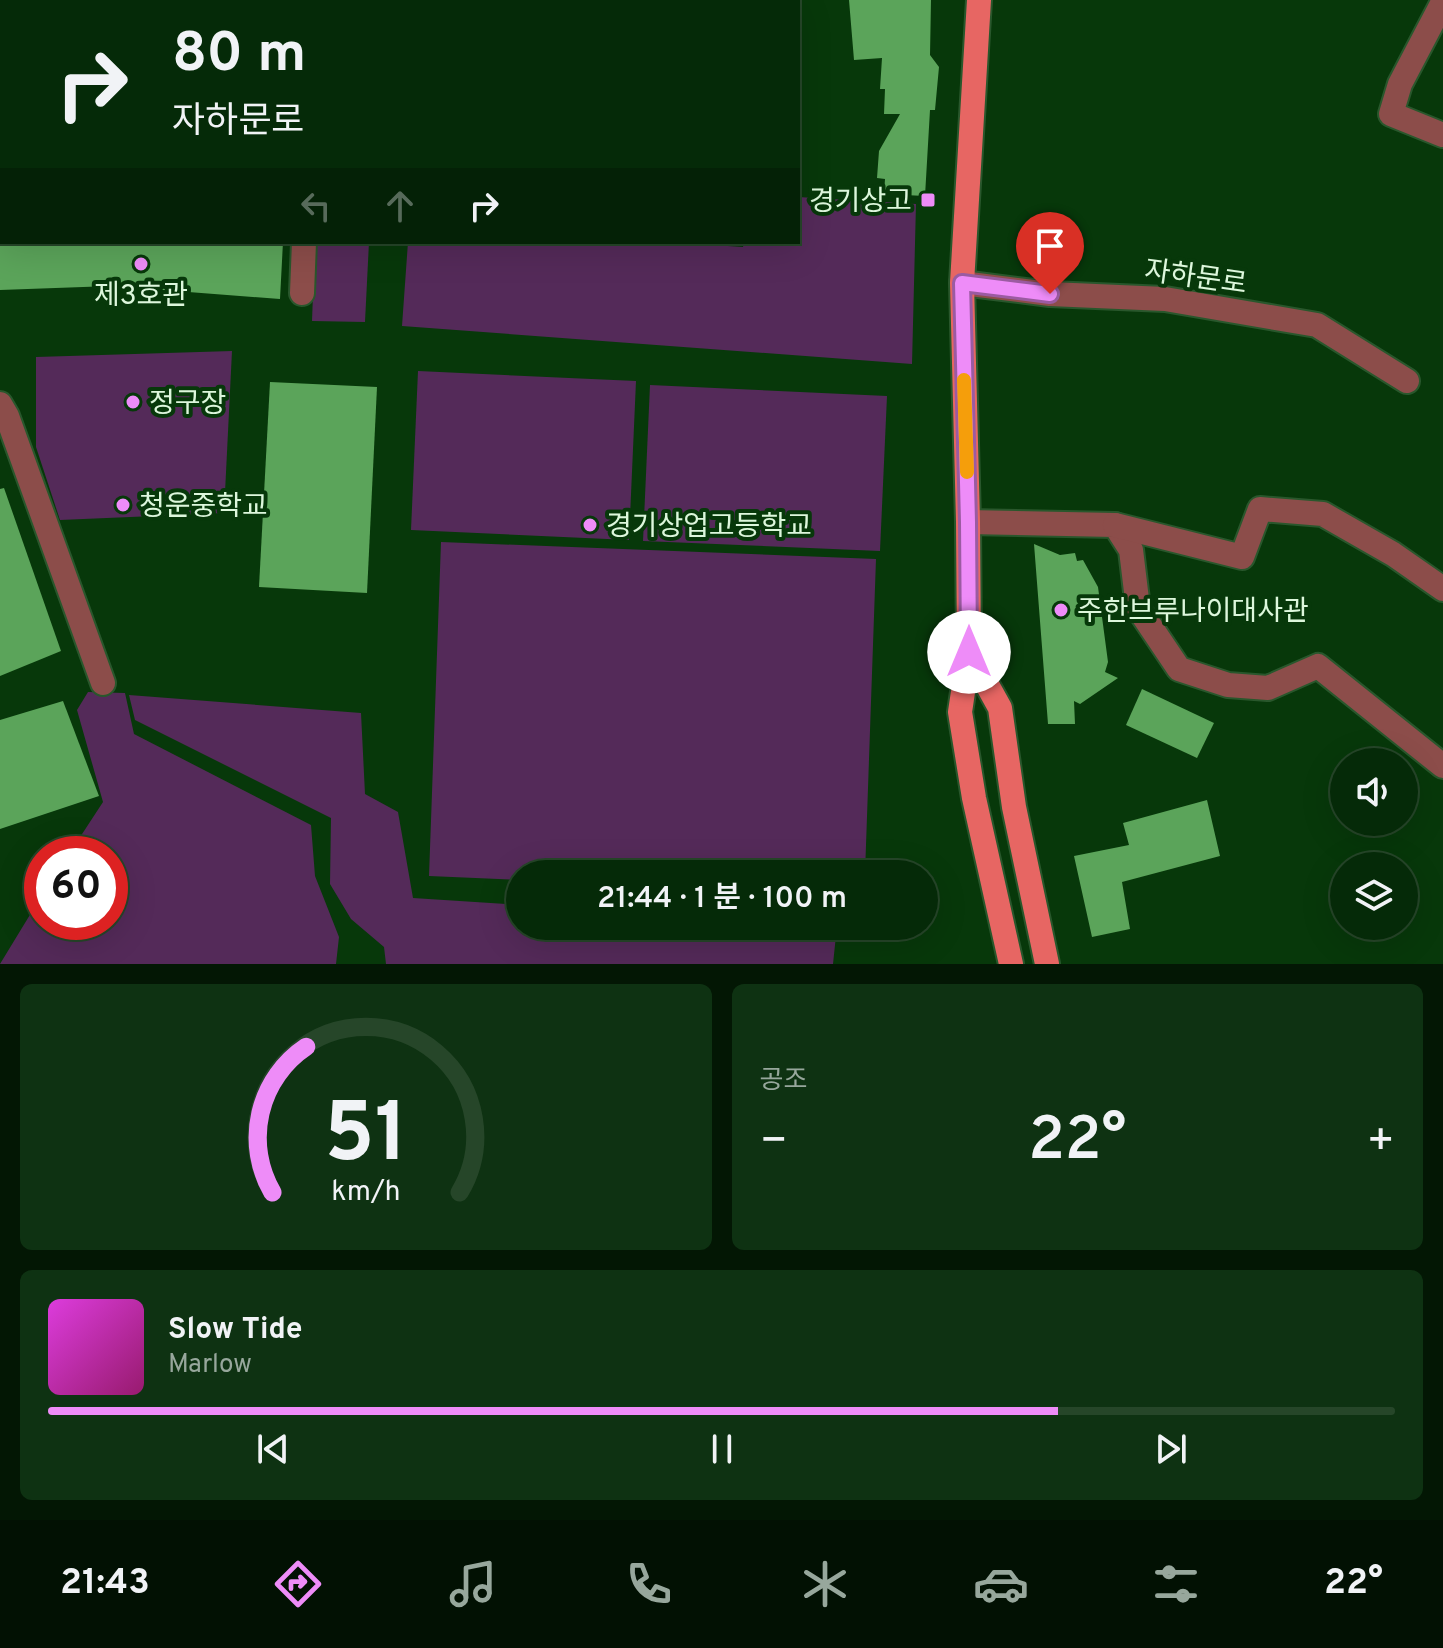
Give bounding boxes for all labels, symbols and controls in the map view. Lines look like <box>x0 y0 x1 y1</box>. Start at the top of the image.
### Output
text: 80 m <box>172 21 306 91</box>
icon: right <box>40 32 144 136</box>
text: 자하문로 <box>172 100 304 146</box>
icon: left <box>294 184 338 228</box>
icon: ahead <box>378 184 422 228</box>
icon: right <box>462 184 506 228</box>
place label: 경기상고 <box>809 185 912 221</box>
marker: 경기상고 <box>919 191 937 209</box>
pin <box>1016 212 1084 294</box>
icon: arrive <box>1028 224 1072 268</box>
street label: 자하문로 <box>1142 254 1249 304</box>
marker: 제3호관 <box>132 255 150 273</box>
place label: 제3호관 <box>94 279 188 315</box>
place label: 정구장 <box>149 387 226 423</box>
marker: 정구장 <box>124 393 142 411</box>
place label: 청운중학교 <box>139 490 268 526</box>
marker: 청운중학교 <box>114 496 132 514</box>
place label: 경기상업고등학교 <box>606 510 812 546</box>
marker: 경기상업고등학교 <box>581 516 599 534</box>
place label: 주한브루나이대사관 <box>1077 595 1309 631</box>
marker: 주한브루나이대사관 <box>1052 601 1070 619</box>
position arrow <box>927 610 1011 694</box>
map controls <box>1330 748 1418 940</box>
button: sound <box>1330 748 1418 836</box>
speed limit sign: 60 <box>24 836 128 940</box>
button: layers <box>1330 852 1418 940</box>
text: 21:44 · 1 분 · 100 m <box>597 881 847 918</box>
text: 공조 <box>760 1065 807 1098</box>
text: 51 <box>324 1086 408 1191</box>
text: 22° <box>1028 1105 1126 1181</box>
text: − <box>760 1115 788 1171</box>
text: + <box>1367 1115 1395 1171</box>
text: km/h <box>331 1175 400 1211</box>
text: Slow Tide <box>168 1312 302 1349</box>
text: Marlow <box>168 1349 252 1382</box>
icon: previous <box>251 1427 295 1471</box>
icon: pause <box>700 1427 744 1471</box>
icon: next <box>1149 1427 1193 1471</box>
icon: directions <box>270 1556 326 1612</box>
icon: music <box>445 1556 501 1612</box>
icon: phone <box>621 1556 677 1612</box>
icon: climate <box>797 1556 853 1612</box>
icon: car <box>973 1556 1029 1612</box>
icon: filters <box>1148 1556 1204 1612</box>
text: 21:43 <box>60 1561 150 1607</box>
text: 22° <box>1324 1561 1383 1607</box>

